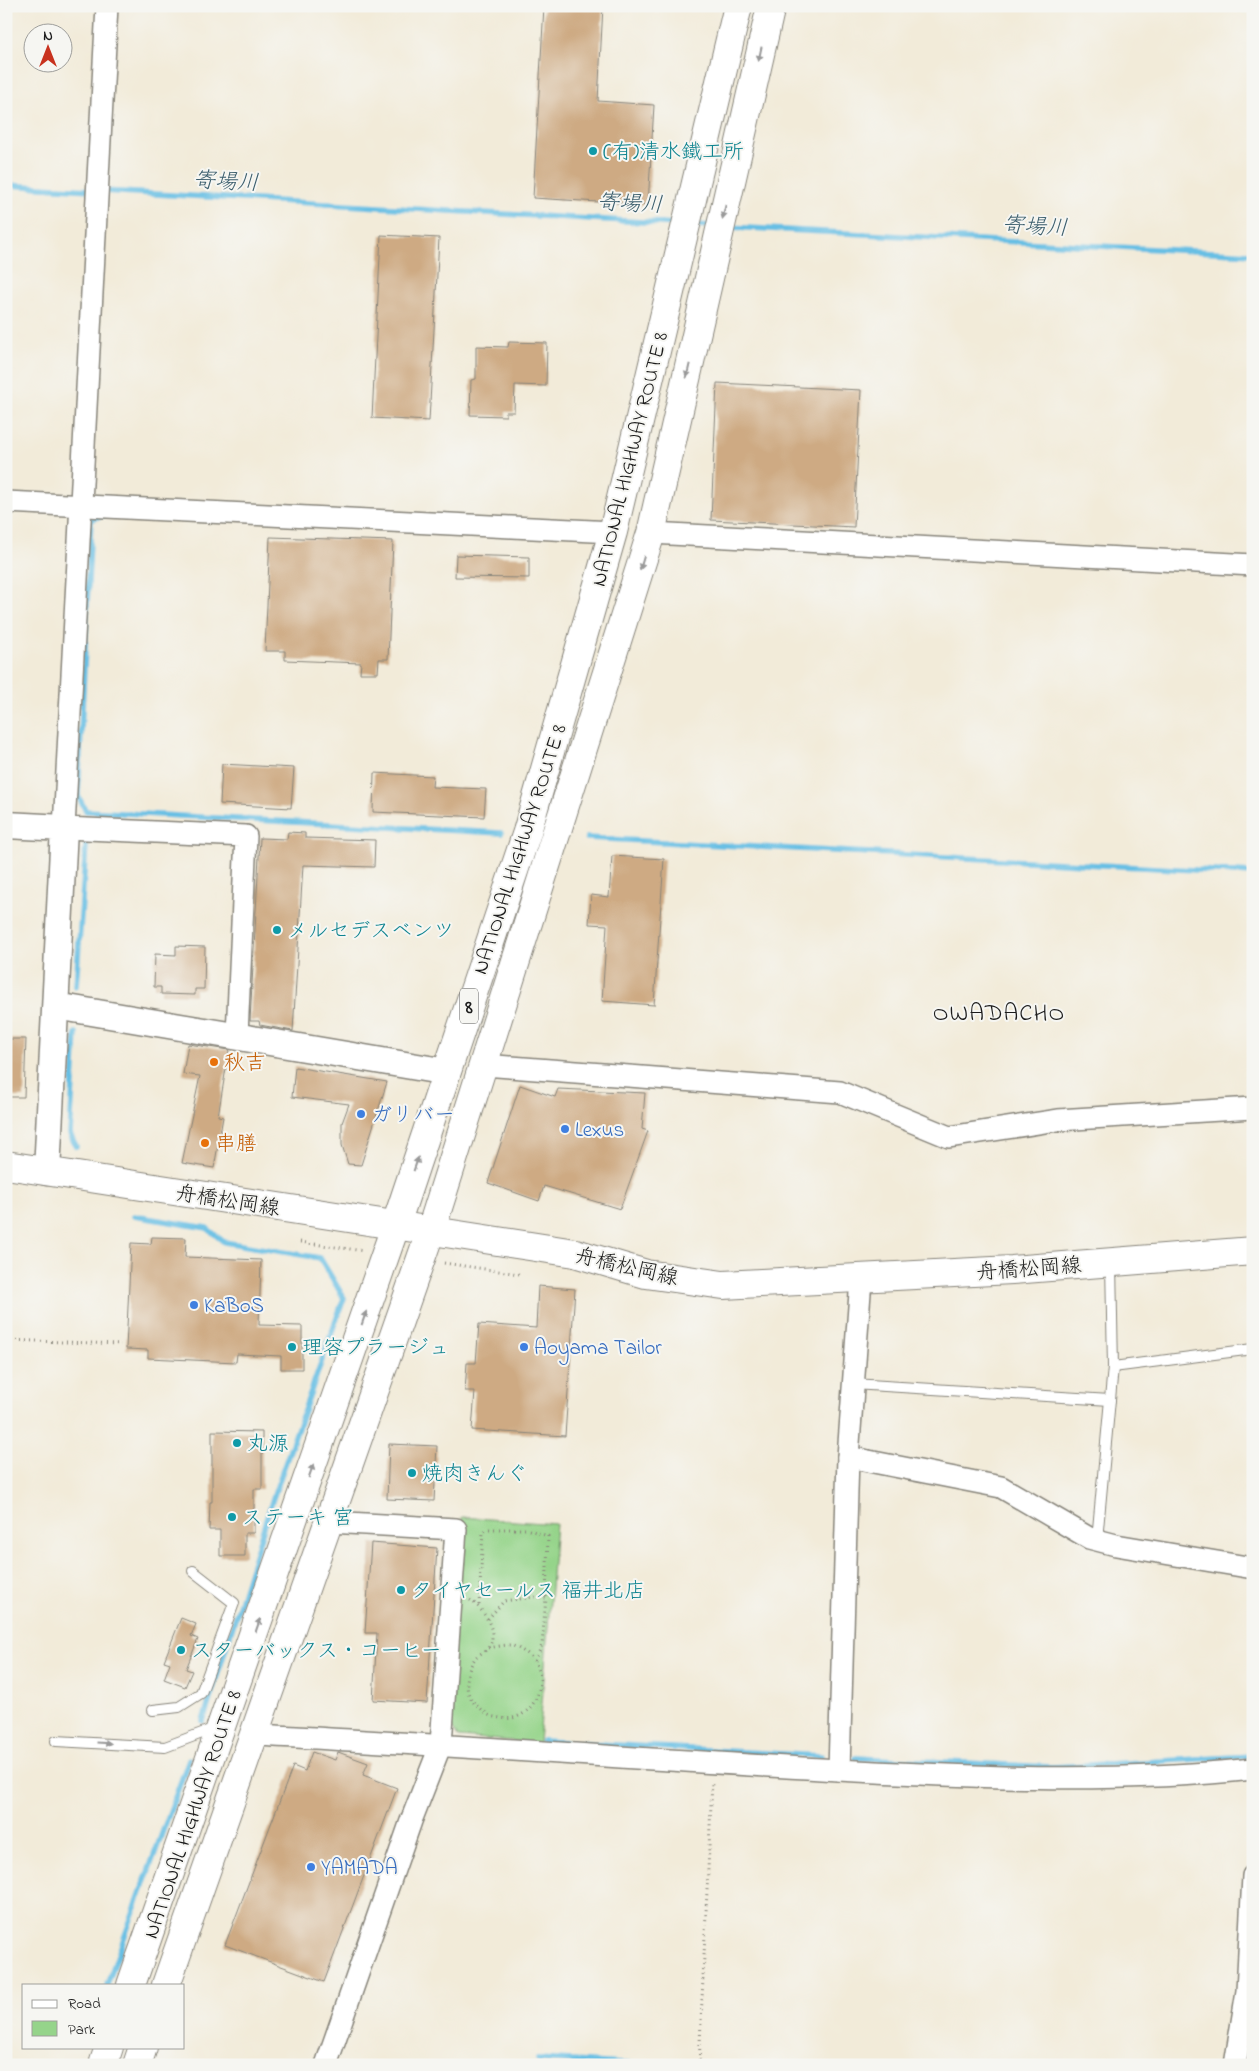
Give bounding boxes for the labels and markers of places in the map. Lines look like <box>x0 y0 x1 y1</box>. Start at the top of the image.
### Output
place label: (有)清水鐵工所 <box>603 138 744 168</box>
marker: (有)清水鐵工所 <box>587 145 599 157</box>
place label: メルセデスベンツ <box>287 917 454 947</box>
marker: メルセデスベンツ <box>271 924 283 936</box>
place label: 秋吉 <box>224 1049 266 1079</box>
marker: 秋吉 <box>208 1056 220 1068</box>
place label: ガリバー <box>371 1101 455 1131</box>
marker: ガリバー <box>355 1108 367 1120</box>
place label: Lexus <box>575 1116 624 1146</box>
marker: Lexus <box>559 1123 571 1135</box>
place label: 串膳 <box>215 1130 257 1160</box>
marker: 串膳 <box>199 1137 211 1149</box>
place label: KaBoS <box>204 1292 264 1322</box>
marker: KaBoS <box>188 1299 200 1311</box>
place label: 理容プラージュ <box>302 1334 449 1364</box>
place label: Aoyama Tailor <box>534 1334 662 1366</box>
marker: 理容プラージュ <box>286 1341 298 1353</box>
marker: Aoyama Tailor <box>518 1341 530 1353</box>
place label: 丸源 <box>247 1430 289 1460</box>
marker: 丸源 <box>231 1437 243 1449</box>
place label: 焼肉きんぐ <box>422 1460 527 1490</box>
marker: 焼肉きんぐ <box>406 1467 418 1479</box>
place label: ステーキ 宮 <box>242 1504 354 1534</box>
marker: ステーキ 宮 <box>226 1511 238 1523</box>
place label: タイヤセールス 福井北店 <box>411 1577 645 1607</box>
marker: タイヤセールス 福井北店 <box>395 1584 407 1596</box>
place label: スターバックス・コーヒー <box>191 1637 442 1667</box>
marker: スターバックス・コーヒー <box>175 1644 187 1656</box>
place label: YAMADA <box>321 1854 398 1884</box>
marker: YAMADA <box>305 1861 317 1873</box>

